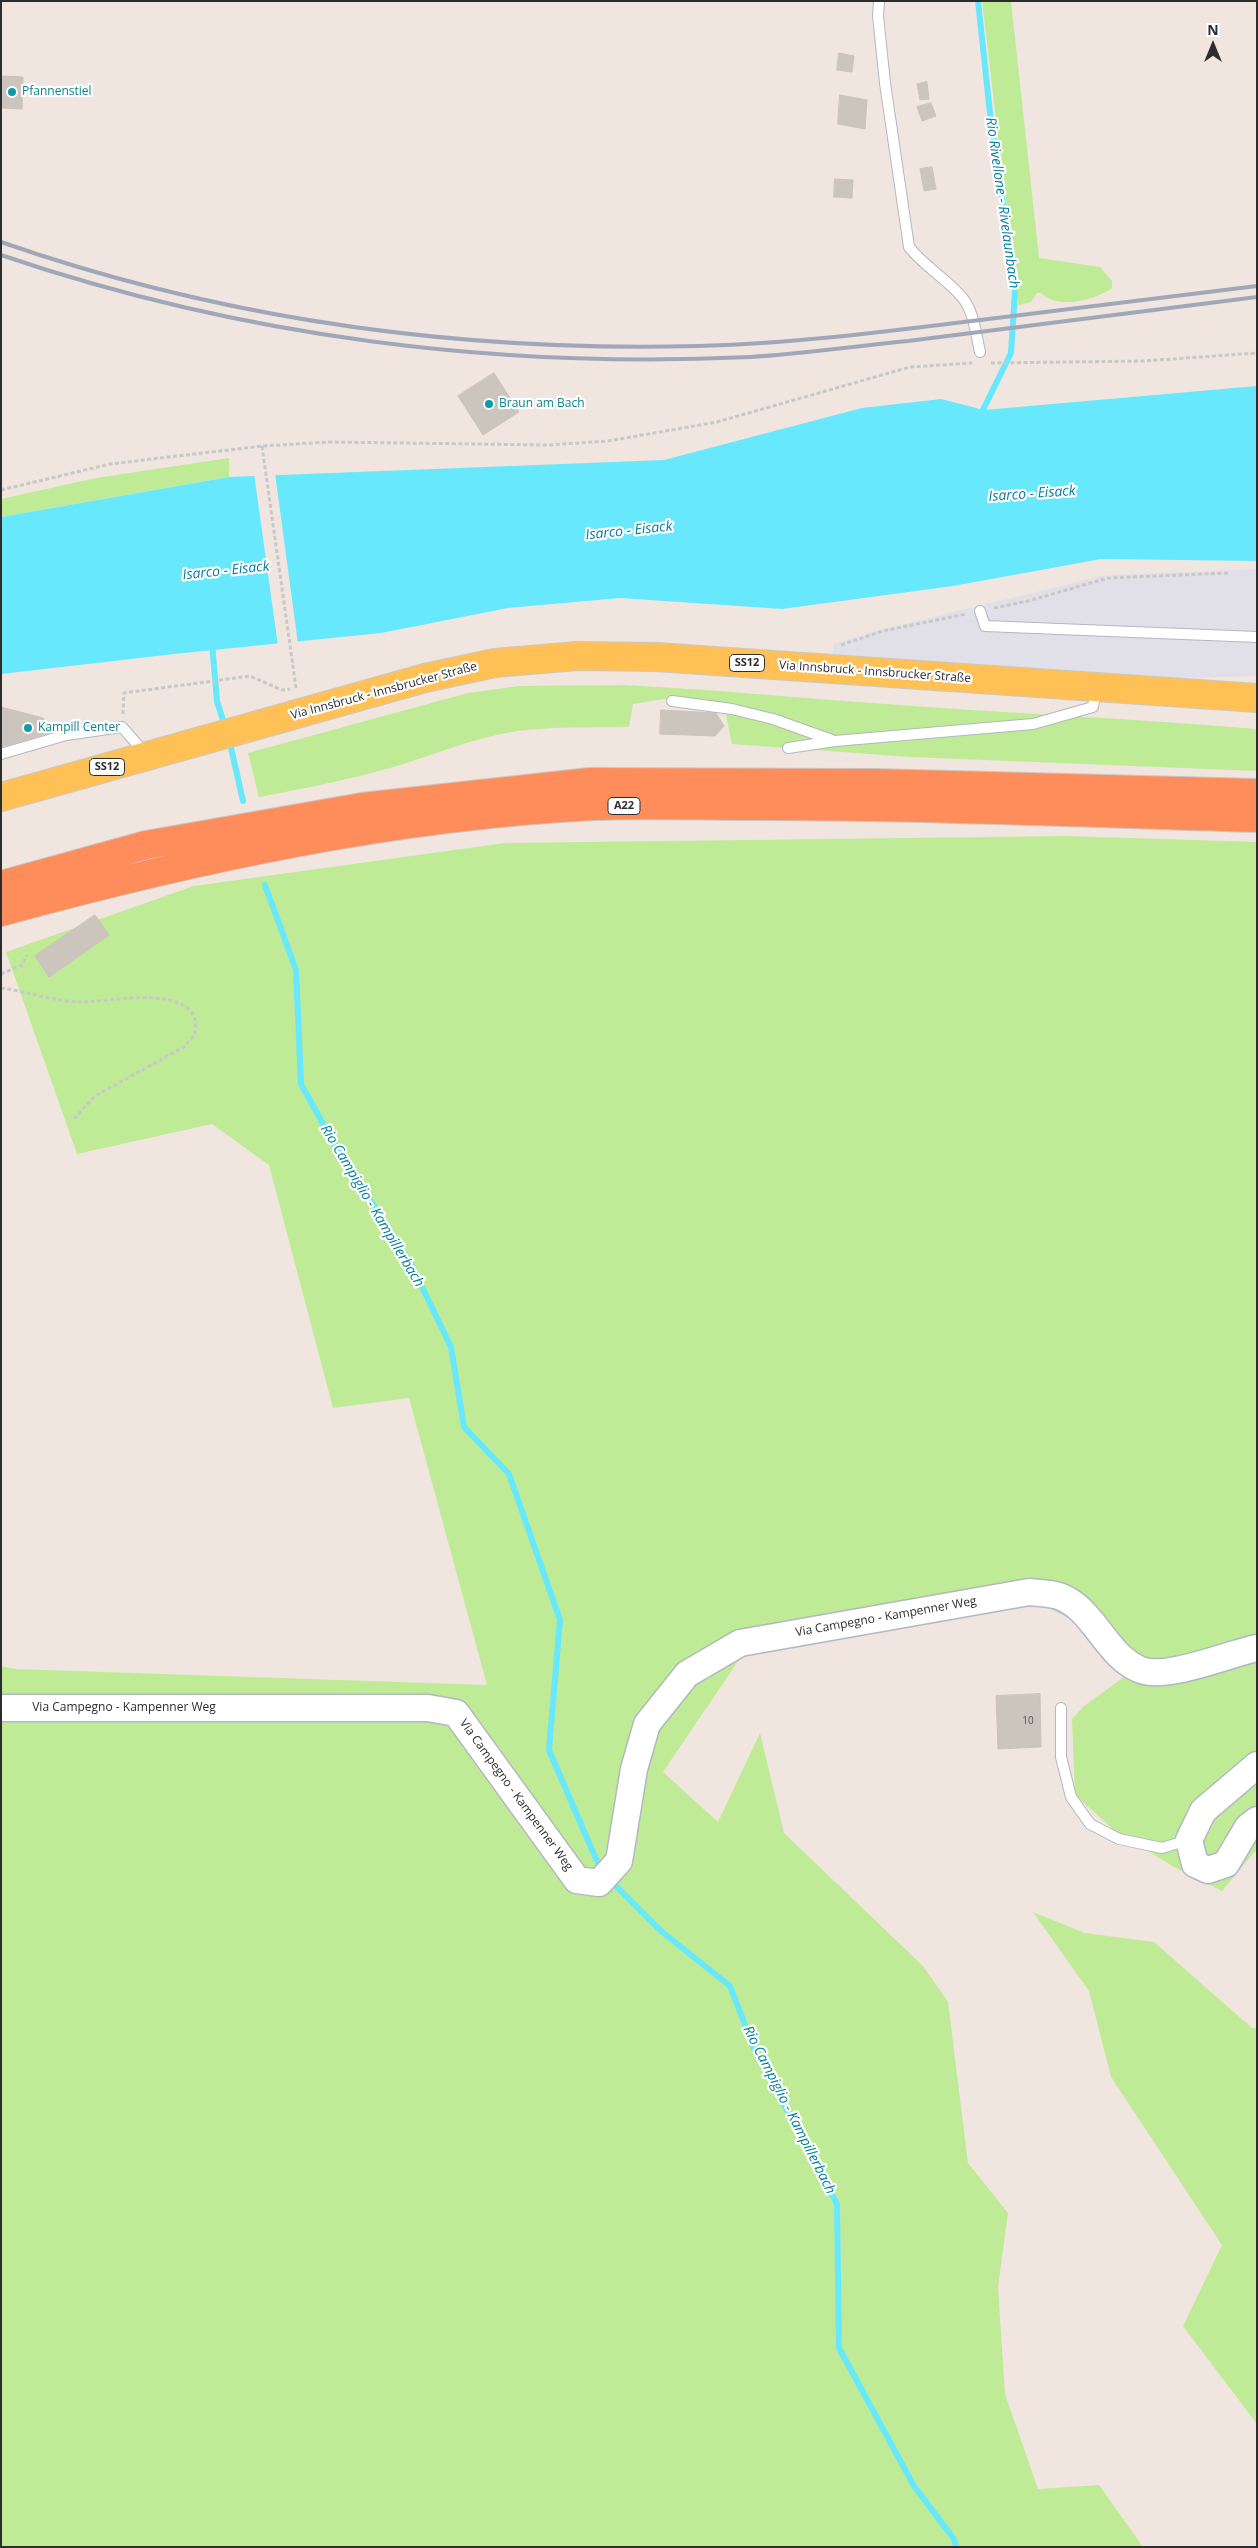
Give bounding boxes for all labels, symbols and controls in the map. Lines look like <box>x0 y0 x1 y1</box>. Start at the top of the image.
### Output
north arrow <box>1188 20 1238 70</box>
text: N <box>1207 20 1219 39</box>
place label: Pfannenstiel <box>22 85 92 99</box>
marker: Pfannenstiel <box>6 86 18 98</box>
water label: Rio Rivellone - Rivelaunbach <box>982 116 1022 290</box>
place label: Braun am Bach <box>499 397 585 411</box>
marker: Braun am Bach <box>483 398 495 410</box>
water label: Isarco - Eisack <box>988 483 1076 505</box>
water label: Isarco - Eisack <box>585 518 673 544</box>
water label: Isarco - Eisack <box>182 558 270 584</box>
road number: SS12 <box>730 654 764 671</box>
street label: Via Innsbruck - Innsbrucker Straße <box>779 658 971 686</box>
street label: Via Innsbruck - Innsbrucker Straße <box>289 659 479 723</box>
place label: Kampill Center <box>38 721 120 735</box>
marker: Kampill Center <box>22 722 34 734</box>
road number: SS12 <box>90 759 124 776</box>
road number: A22 <box>608 798 640 814</box>
water label: Rio Campiglio - Kampillerbach <box>317 1122 427 1290</box>
street label: Via Campegno - Kampenner Weg <box>794 1594 978 1640</box>
street label: Via Campegno - Kampenner Weg <box>32 1701 216 1715</box>
house number: 10 <box>1022 1715 1034 1727</box>
street label: Via Campegno - Kampenner Weg <box>456 1717 576 1873</box>
water label: Rio Campiglio - Kampillerbach <box>739 2023 839 2197</box>

